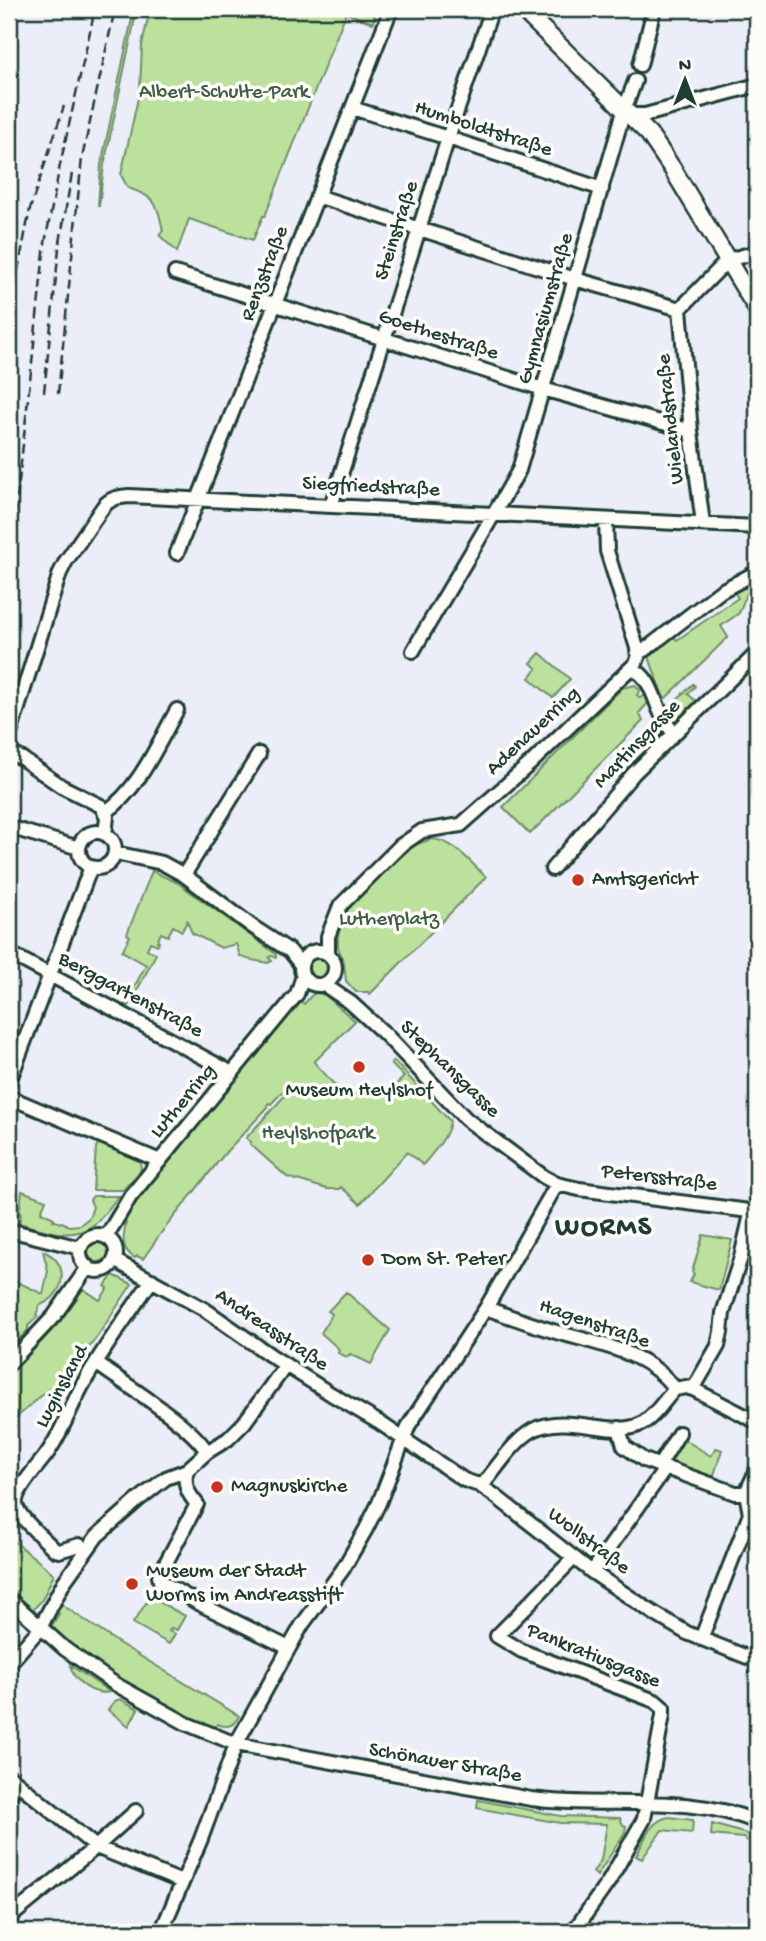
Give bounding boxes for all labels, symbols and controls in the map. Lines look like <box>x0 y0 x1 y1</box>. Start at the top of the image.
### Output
north arrow <box>650 46 720 116</box>
text: N <box>679 55 691 78</box>
park label: Albert-Schulte-Park <box>139 81 312 106</box>
street label: Humboldtstraße <box>411 96 556 164</box>
street label: Steinstraße <box>370 177 426 284</box>
street label: Renzstraße <box>236 222 296 325</box>
street label: Gymnasiumstraße <box>513 229 581 388</box>
street label: Goethestraße <box>375 305 502 368</box>
street label: Wielandstraße <box>653 351 691 485</box>
street label: Siegfriedstraße <box>302 472 442 504</box>
street label: Adenauerring <box>482 682 586 782</box>
street label: Martinsgasse <box>589 694 688 795</box>
place label: Amtsgericht <box>592 868 700 893</box>
marker: Amtsgericht <box>570 872 586 888</box>
park label: Lutherplatz <box>339 908 440 933</box>
street label: Berggartenstraße <box>52 947 208 1045</box>
street label: Stephansgasse <box>394 1016 505 1125</box>
marker: Museum Heylshof <box>351 1059 367 1075</box>
street label: Lutherring <box>146 1060 222 1144</box>
place label: Museum Heylshof <box>286 1079 434 1104</box>
park label: Heylshofpark <box>262 1122 377 1147</box>
street label: Petersstraße <box>599 1159 719 1199</box>
district label: WORMS <box>554 1212 653 1245</box>
place label: Dom St. Peter <box>380 1248 507 1273</box>
marker: Dom St. Peter <box>360 1252 376 1268</box>
street label: Andreasstraße <box>210 1284 333 1379</box>
street label: Hagenstraße <box>535 1294 654 1356</box>
street label: Luginsland <box>31 1340 96 1433</box>
place label: Magnuskirche <box>231 1475 349 1500</box>
marker: Magnuskirche <box>209 1479 225 1495</box>
street label: Wollstraße <box>542 1503 635 1582</box>
place label: Museum der Stadt Worms im Andreasstift <box>146 1560 345 1609</box>
marker: Museum der Stadt Worms im Andreasstift <box>124 1576 140 1592</box>
street label: Pankratiusgasse <box>521 1618 665 1696</box>
street label: Schönauer Straße <box>367 1738 525 1790</box>

